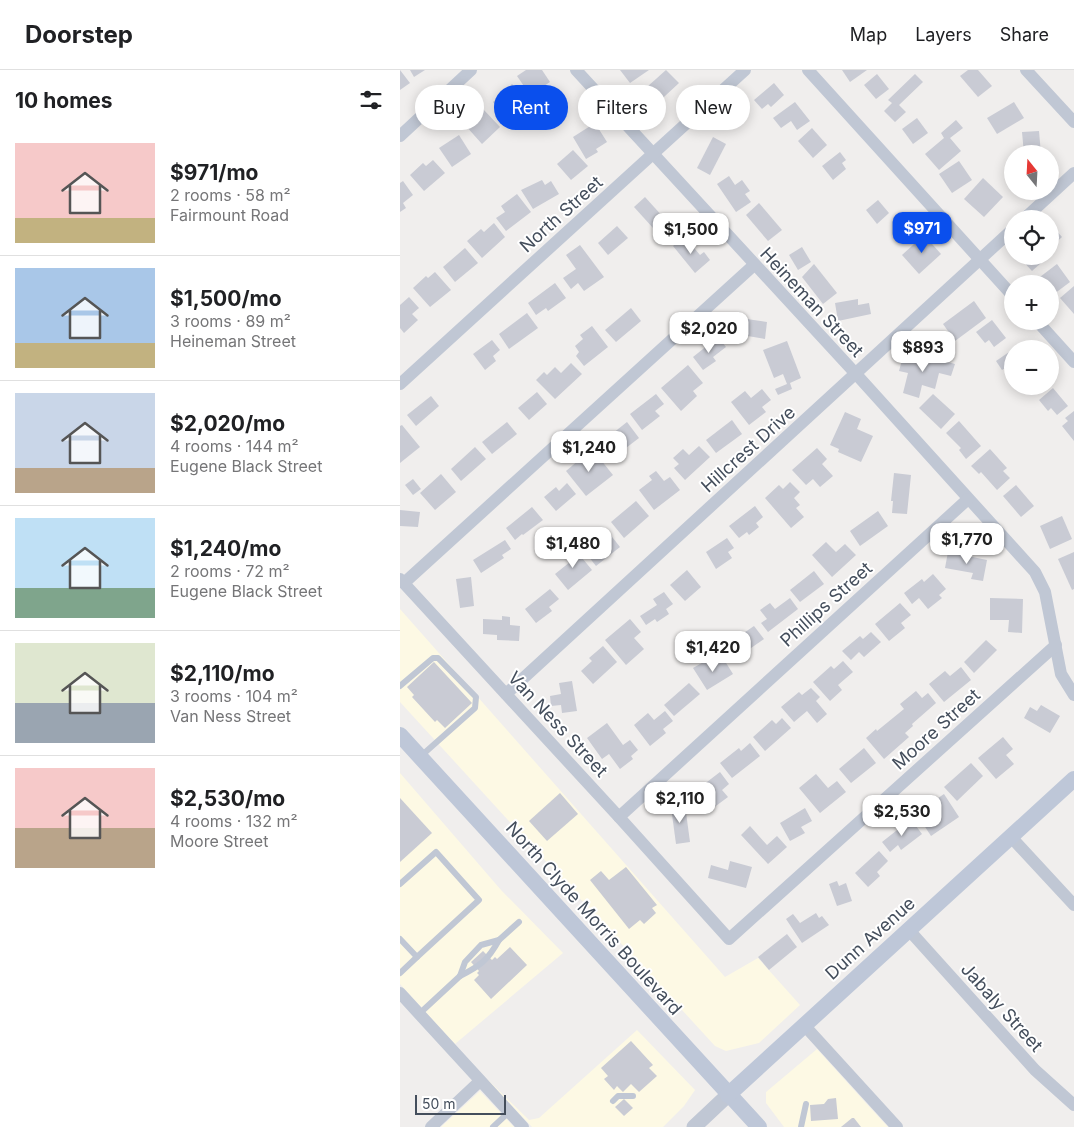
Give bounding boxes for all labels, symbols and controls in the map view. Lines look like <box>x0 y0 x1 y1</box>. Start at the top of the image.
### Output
text: Doorstep <box>25 20 133 49</box>
text: Map <box>850 24 887 45</box>
text: Layers <box>915 24 972 45</box>
text: Share <box>1000 24 1049 45</box>
chip: Buy <box>415 85 484 130</box>
chip: Rent <box>494 85 568 130</box>
chip: Filters <box>578 85 666 130</box>
chip: New <box>676 85 750 130</box>
icon: filters <box>357 86 385 114</box>
text: 10 homes <box>15 88 113 113</box>
north arrow <box>1004 145 1059 200</box>
map controls <box>1004 145 1059 395</box>
text: $971/mo <box>170 160 258 185</box>
icon: home <box>55 163 115 223</box>
street label: North Street <box>515 171 607 257</box>
text: 2 rooms · 58 m² <box>170 185 290 205</box>
text: Fairmount Road <box>170 205 289 225</box>
button: locate <box>1004 210 1059 265</box>
pin: $1,500 <box>650 212 732 255</box>
pin: $971 <box>892 212 952 254</box>
text: $971 <box>904 218 940 238</box>
text: $1,500 <box>664 219 718 239</box>
street label: Heineman Street <box>756 243 868 361</box>
button: + <box>1004 275 1059 330</box>
text: $1,500/mo <box>170 286 282 311</box>
icon: home <box>55 288 115 348</box>
text: 3 rooms · 89 m² <box>170 311 291 331</box>
pin: $2,020 <box>668 312 750 354</box>
text: $2,020 <box>680 318 738 338</box>
pin: $893 <box>893 330 953 373</box>
text: Heineman Street <box>170 331 296 351</box>
text: $893 <box>902 337 944 357</box>
button: − <box>1004 340 1059 395</box>
street label: Hillcrest Drive <box>697 401 799 497</box>
text: $2,020/mo <box>170 411 285 436</box>
icon: home <box>55 413 115 473</box>
pin: $1,240 <box>548 430 630 473</box>
text: 4 rooms · 144 m² <box>170 436 299 456</box>
text: $1,240 <box>562 437 616 457</box>
text: Eugene Black Street <box>170 456 322 476</box>
pin: $1,770 <box>926 522 1008 565</box>
pin: $1,480 <box>532 526 614 569</box>
text: $1,770 <box>941 529 993 549</box>
text: $1,480 <box>546 533 600 553</box>
text: $1,240/mo <box>170 536 281 561</box>
icon: home <box>55 538 115 598</box>
street label: Phillips Street <box>776 557 876 651</box>
text: 2 rooms · 72 m² <box>170 561 290 581</box>
text: Eugene Black Street <box>170 581 322 601</box>
pin: $1,420 <box>672 630 754 673</box>
text: $1,420 <box>686 637 740 657</box>
text: $2,110/mo <box>170 661 275 686</box>
icon: home <box>55 663 115 723</box>
street label: Van Ness Street <box>504 667 612 781</box>
street label: Moore Street <box>888 684 984 774</box>
text: 3 rooms · 104 m² <box>170 686 298 706</box>
text: Van Ness Street <box>170 706 291 726</box>
pin: $2,110 <box>639 782 721 824</box>
text: $2,530/mo <box>170 786 285 811</box>
icon: home <box>55 788 115 848</box>
text: $2,110 <box>655 788 705 808</box>
pin: $2,530 <box>861 794 943 837</box>
text: $2,530 <box>873 801 931 821</box>
text: 4 rooms · 132 m² <box>170 811 298 831</box>
street label: North Clyde Morris Boulevard <box>502 817 686 1019</box>
text: Moore Street <box>170 831 268 851</box>
street label: Dunn Avenue <box>821 892 919 984</box>
street label: Jabaly Street <box>957 958 1047 1056</box>
scale bar <box>415 1092 506 1115</box>
text: 50 m <box>422 1095 456 1112</box>

